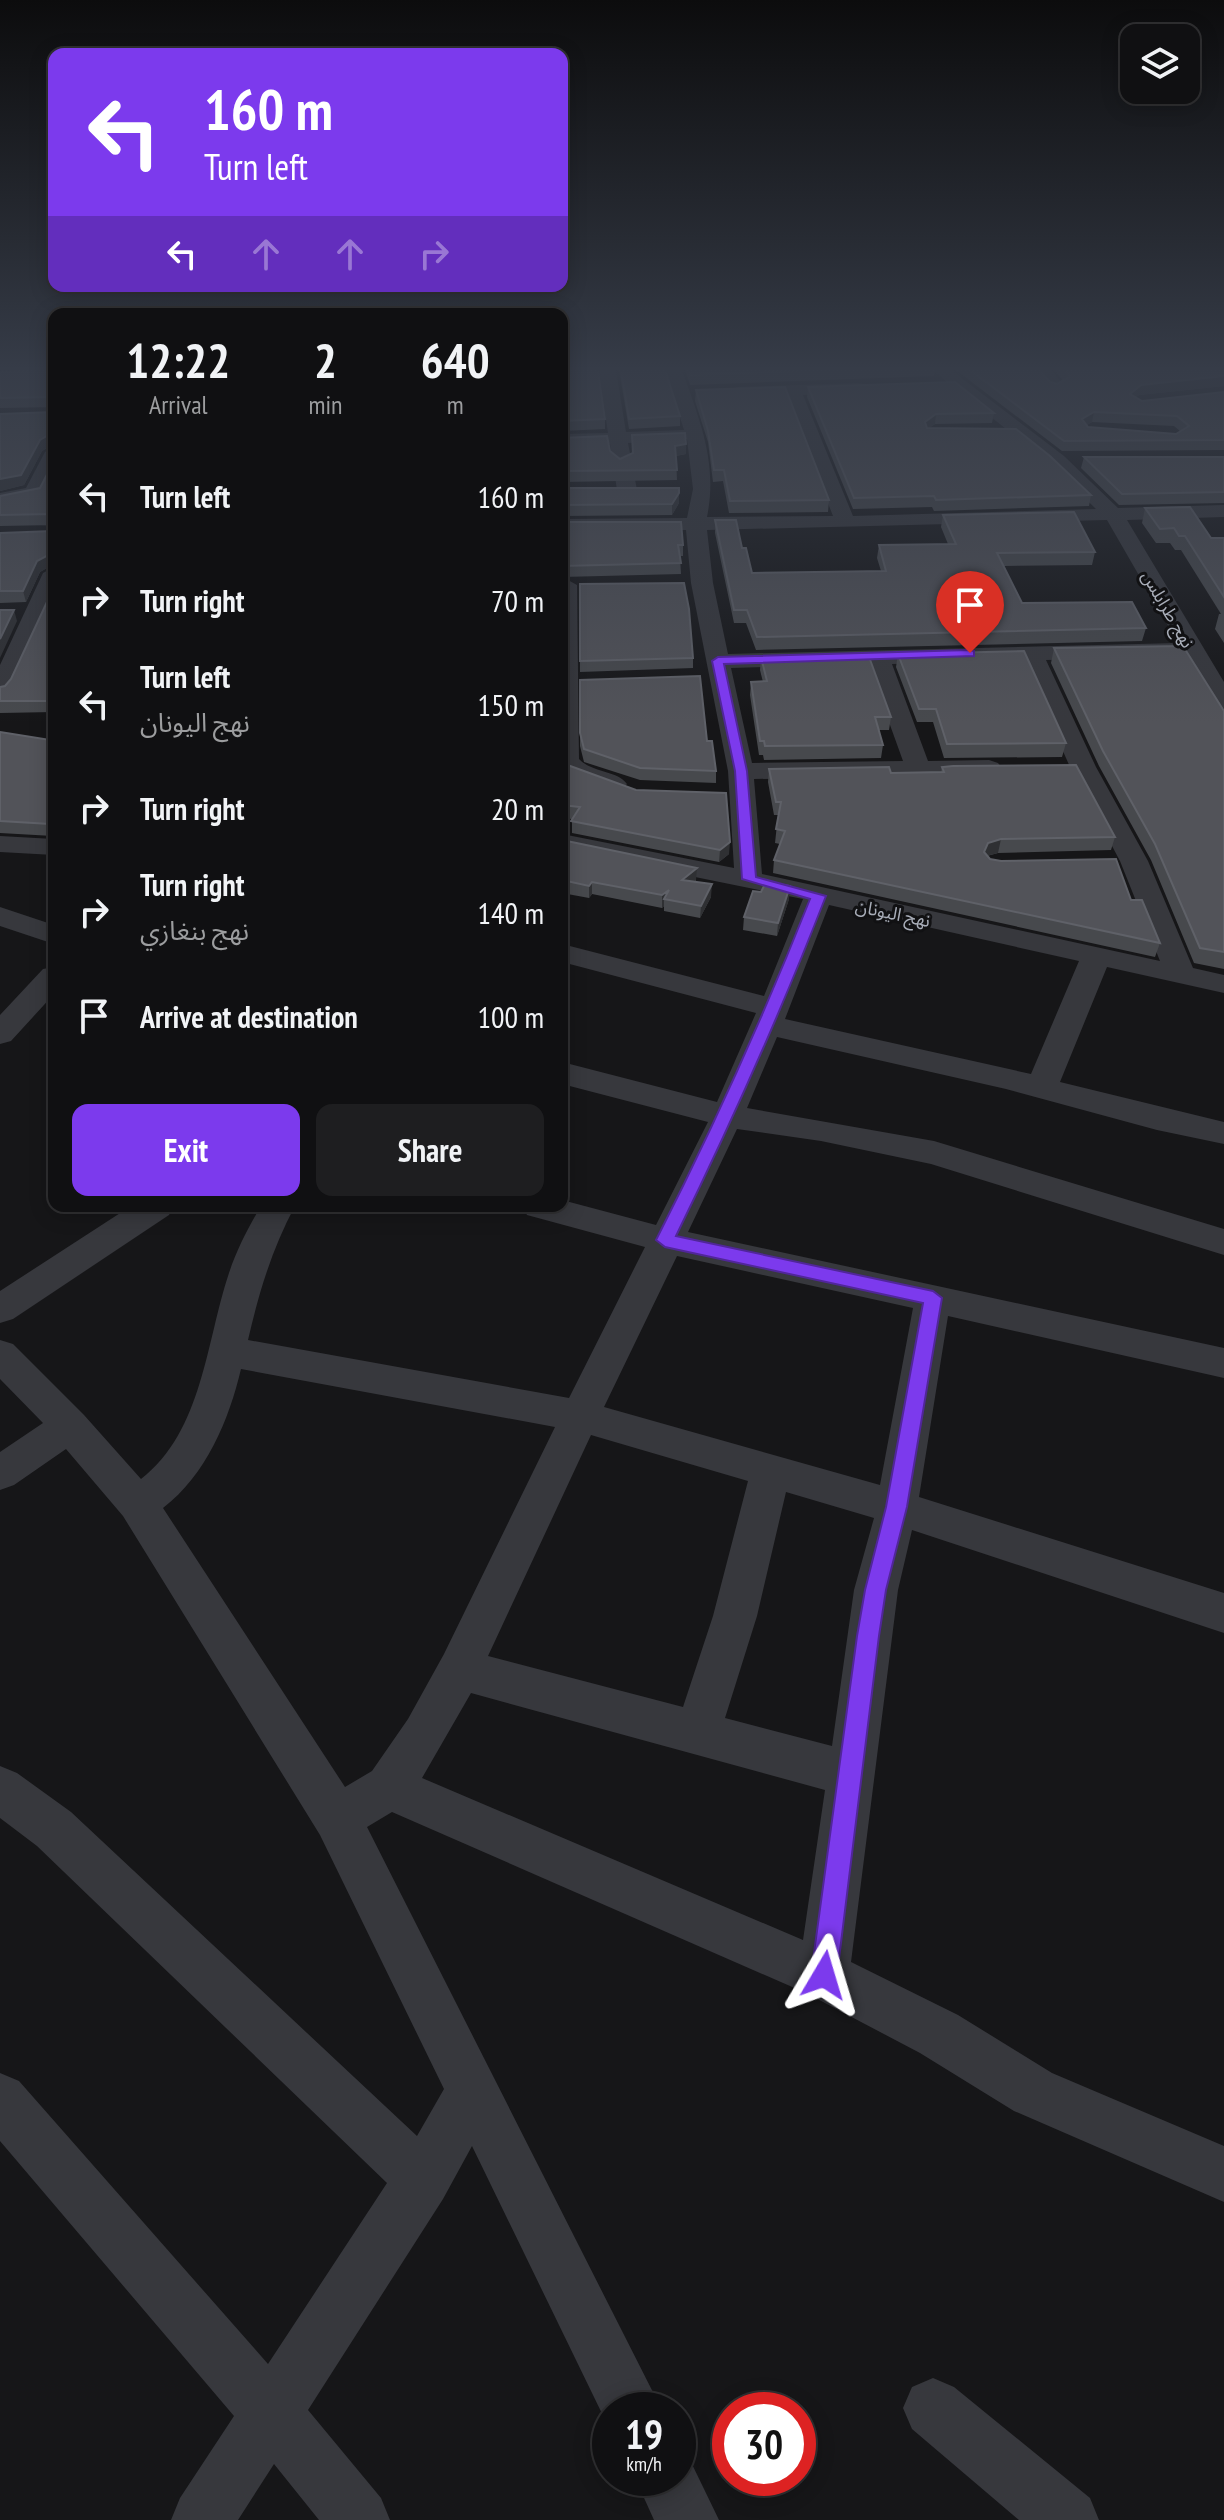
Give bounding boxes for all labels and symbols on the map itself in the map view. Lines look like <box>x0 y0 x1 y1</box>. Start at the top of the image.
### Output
street label: نهج طرابلس <box>1135 566 1199 653</box>
pin <box>936 571 1004 653</box>
street label: نهج اليونان <box>853 894 933 934</box>
position arrow <box>782 1933 866 2017</box>
speed limit sign: 30 <box>712 2392 816 2496</box>

